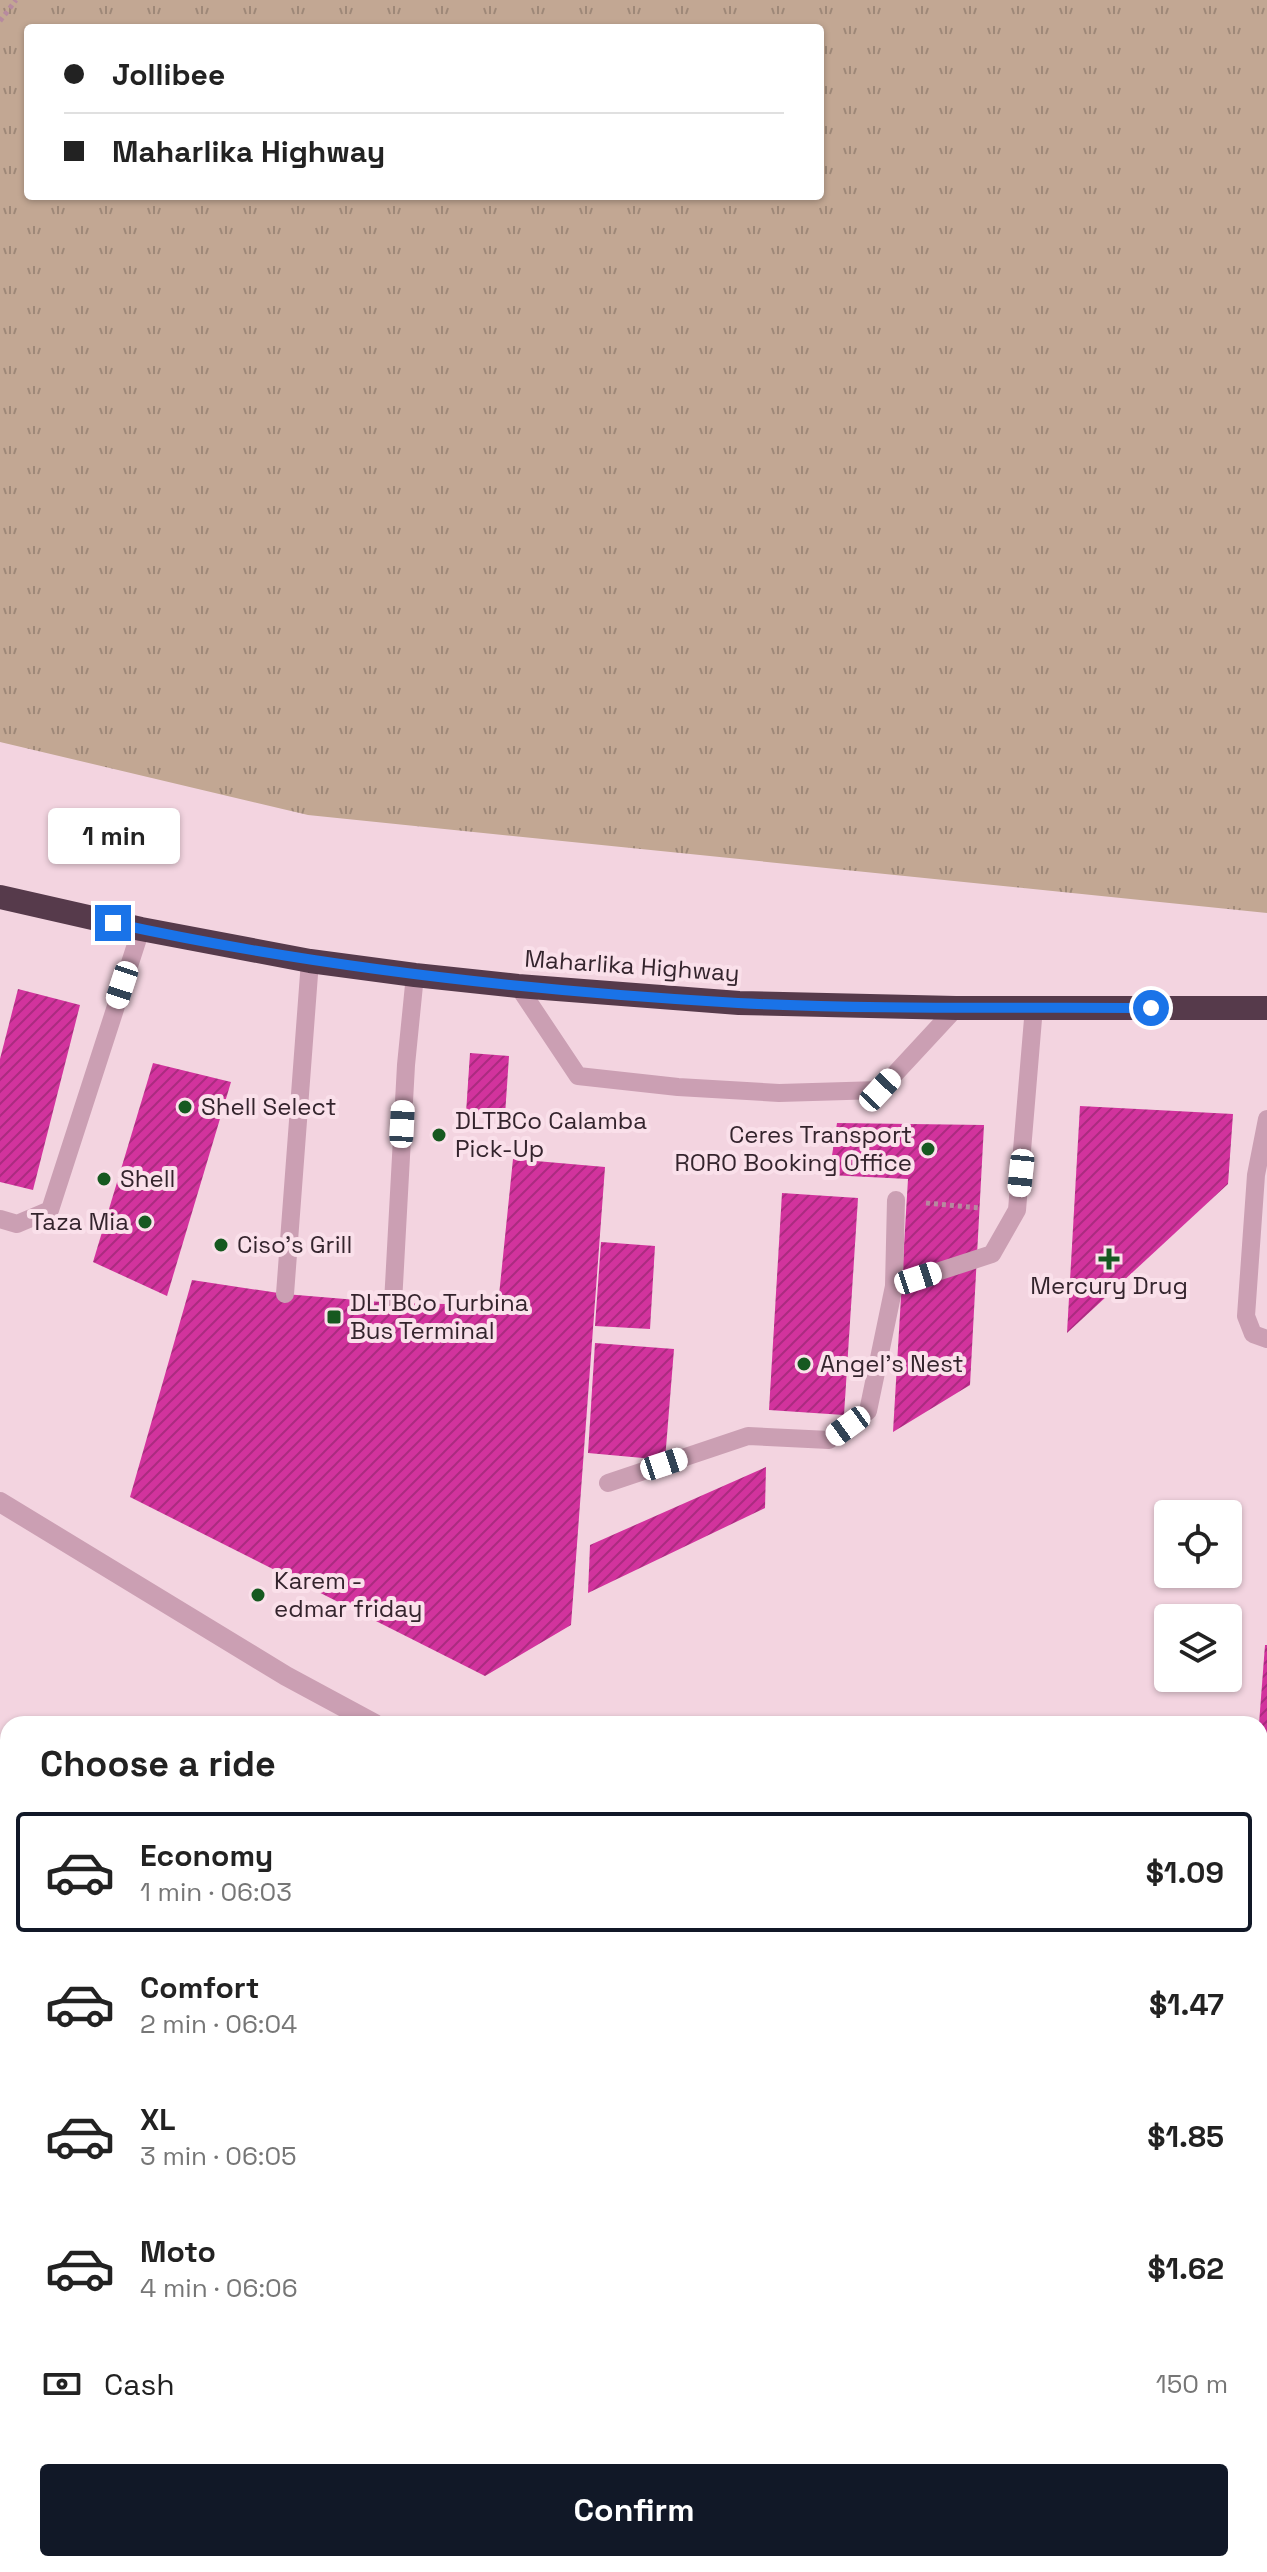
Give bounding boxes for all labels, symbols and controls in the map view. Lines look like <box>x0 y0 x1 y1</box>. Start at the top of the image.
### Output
text: Jollibee <box>112 55 225 94</box>
text: Maharlika Highway <box>112 132 385 171</box>
callout: 1 min <box>47 807 179 863</box>
text: 1 min <box>82 819 146 853</box>
route end <box>95 905 131 941</box>
street label: Maharlika Highway <box>524 943 741 988</box>
car <box>103 958 141 1012</box>
route start <box>1133 990 1169 1026</box>
car <box>855 1064 905 1116</box>
place label: Shell Select <box>201 1091 336 1122</box>
marker: Shell Select <box>176 1098 194 1116</box>
car <box>389 1099 415 1149</box>
place label: DLTBCo Calamba Pick-Up <box>455 1105 647 1164</box>
place label: Ceres Transport RORO Booking Office <box>675 1119 912 1178</box>
marker: DLTBCo Calamba Pick-Up <box>430 1126 448 1144</box>
marker: Ceres Transport RORO Booking Office <box>919 1140 937 1158</box>
car <box>1007 1148 1035 1198</box>
place label: Shell <box>120 1163 175 1194</box>
marker: Shell <box>95 1170 113 1188</box>
place label: Taza Mia <box>30 1206 129 1237</box>
marker: Taza Mia <box>136 1213 154 1231</box>
place label: Ciso's Grill <box>237 1229 352 1260</box>
marker: Ciso's Grill <box>212 1236 230 1254</box>
marker: Mercury Drug <box>1100 1250 1118 1268</box>
car <box>891 1259 945 1297</box>
place label: Mercury Drug <box>1030 1270 1188 1301</box>
place label: DLTBCo Turbina Bus Terminal <box>350 1287 529 1346</box>
marker: DLTBCo Turbina Bus Terminal <box>325 1308 343 1326</box>
place label: Angel's Nest <box>820 1348 964 1379</box>
marker: Angel's Nest <box>795 1355 813 1373</box>
car <box>822 1402 874 1450</box>
car <box>637 1445 691 1483</box>
map controls <box>1154 1500 1242 1692</box>
button: locate <box>1154 1500 1242 1588</box>
place label: Karem - edmar friday <box>274 1565 423 1624</box>
marker: Karem - edmar friday <box>249 1586 267 1604</box>
button: layers <box>1154 1604 1242 1692</box>
text: Choose a ride <box>40 1741 276 1787</box>
icon: car <box>44 1836 116 1908</box>
text: Economy <box>140 1836 273 1875</box>
text: $1.09 <box>1146 1853 1224 1892</box>
text: 1 min · 06:03 <box>140 1875 292 1909</box>
icon: car <box>44 1968 116 2040</box>
text: Comfort <box>140 1968 259 2007</box>
text: $1.47 <box>1149 1985 1224 2024</box>
text: 2 min · 06:04 <box>140 2007 297 2041</box>
icon: car <box>44 2100 116 2172</box>
text: XL <box>140 2100 176 2139</box>
text: $1.85 <box>1147 2117 1224 2156</box>
text: 3 min · 06:05 <box>140 2139 297 2173</box>
icon: car <box>44 2232 116 2304</box>
text: Moto <box>140 2232 216 2271</box>
text: $1.62 <box>1147 2249 1224 2288</box>
text: 4 min · 06:06 <box>140 2271 298 2305</box>
icon: cash <box>40 2362 84 2406</box>
text: Cash <box>104 2365 175 2404</box>
text: 150 m <box>1156 2367 1228 2401</box>
button: Confirm <box>40 2464 1228 2556</box>

